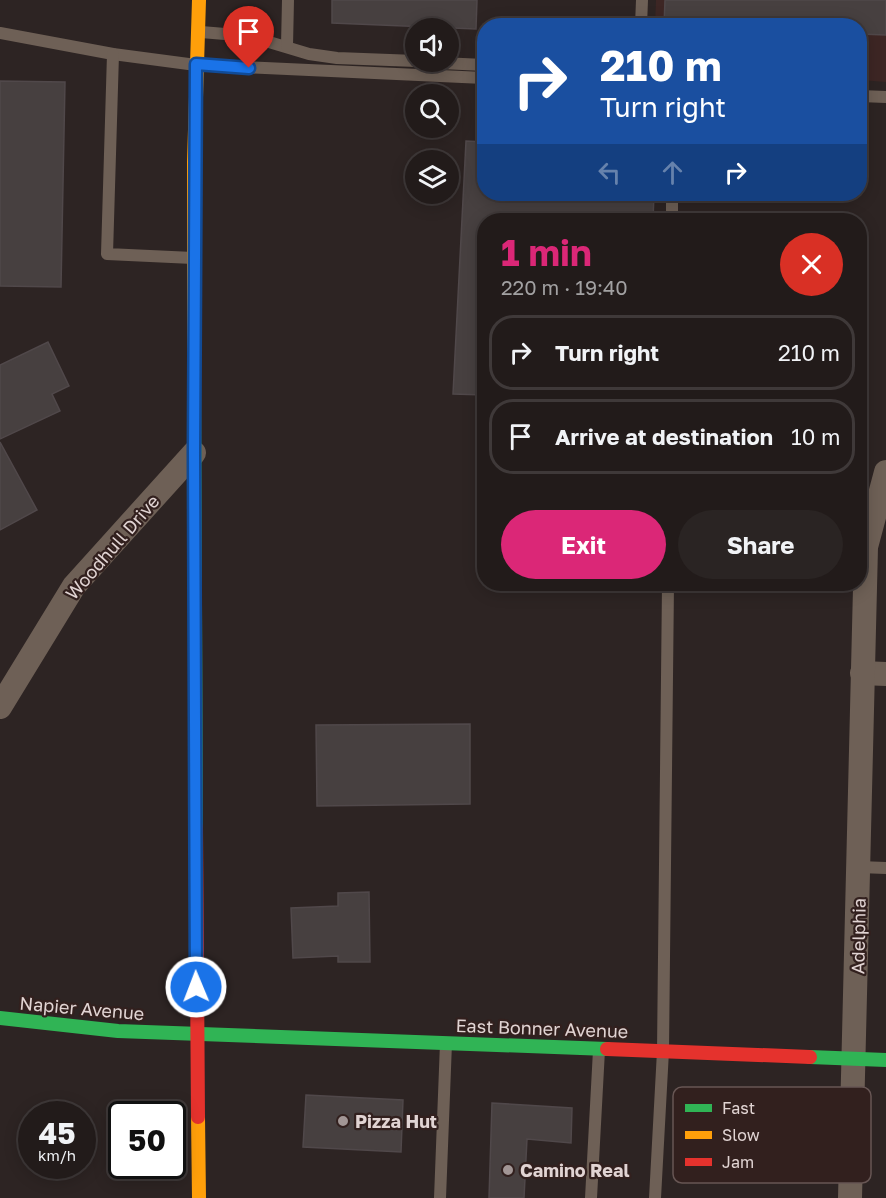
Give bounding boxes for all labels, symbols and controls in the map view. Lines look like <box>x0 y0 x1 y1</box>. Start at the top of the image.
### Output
pin <box>223 6 274 68</box>
icon: arrive <box>232 15 265 48</box>
map controls <box>405 18 459 204</box>
button: sound <box>405 18 459 72</box>
text: 210 m <box>600 40 722 90</box>
icon: right <box>501 42 579 120</box>
button: search <box>405 84 459 138</box>
text: Turn right <box>600 91 726 123</box>
button: layers <box>405 150 459 204</box>
icon: left <box>593 156 626 189</box>
icon: ahead <box>656 156 689 189</box>
icon: right <box>719 156 752 189</box>
text: 1 min <box>501 231 592 274</box>
button: close <box>780 233 843 296</box>
text: 220 m · 19:40 <box>501 275 628 299</box>
icon: right <box>504 336 537 369</box>
text: Turn right <box>555 339 659 366</box>
text: 210 m <box>778 339 840 366</box>
icon: arrive <box>504 420 537 453</box>
text: Arrive at destination <box>555 423 773 450</box>
text: 10 m <box>791 423 840 450</box>
street label: Woodhull Drive <box>60 490 164 604</box>
button: Exit <box>501 510 666 579</box>
button: Share <box>678 510 843 579</box>
street label: Adelphia <box>846 898 870 974</box>
position arrow <box>164 955 228 1019</box>
street label: Napier Avenue <box>19 992 145 1024</box>
street label: East Bonner Avenue <box>455 1014 629 1042</box>
legend <box>673 1087 871 1183</box>
text: Fast <box>722 1098 755 1118</box>
speed limit sign: 50 <box>108 1101 186 1179</box>
place label: Pizza Hut <box>355 1110 437 1132</box>
marker: Pizza Hut <box>336 1114 350 1128</box>
text: 45 <box>38 1115 76 1151</box>
text: Slow <box>722 1125 760 1145</box>
text: km/h <box>38 1146 76 1164</box>
text: Jam <box>722 1152 754 1172</box>
place label: Camino Real <box>520 1159 629 1181</box>
marker: Camino Real <box>501 1163 515 1177</box>

